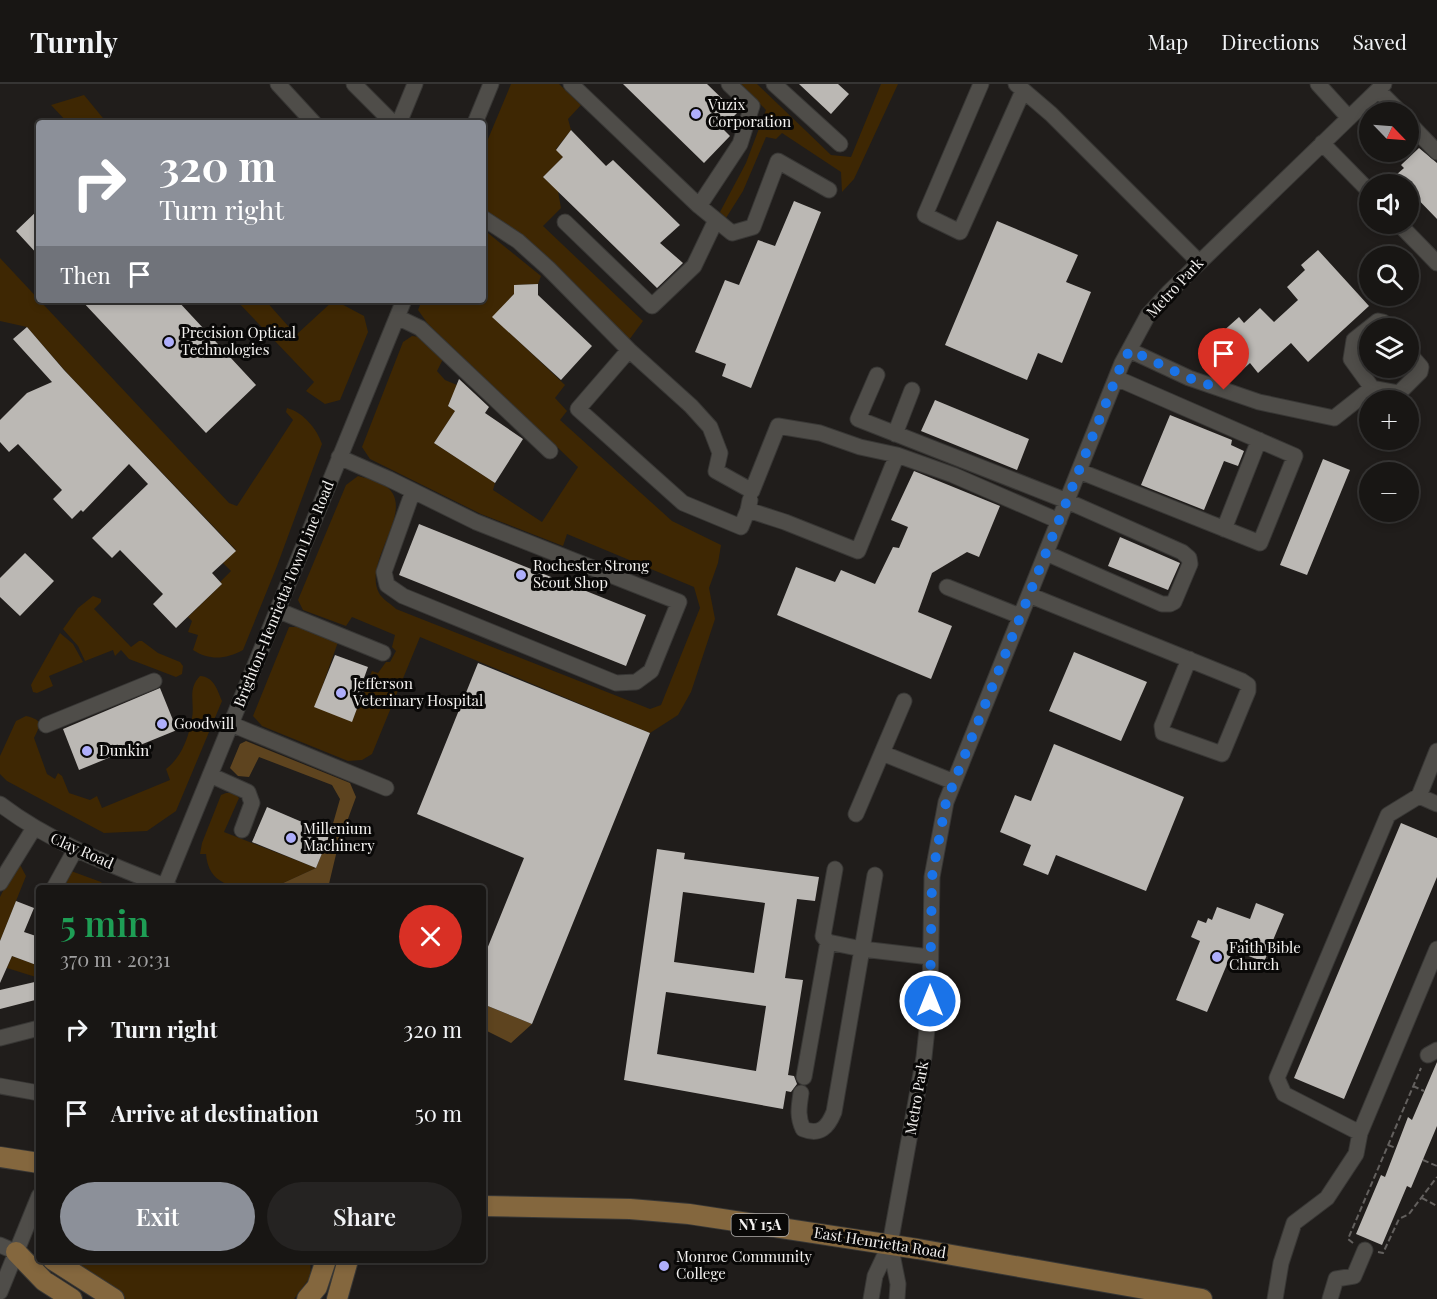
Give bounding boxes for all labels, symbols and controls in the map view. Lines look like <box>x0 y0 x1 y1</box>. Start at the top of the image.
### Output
text: Turnly <box>30 23 118 60</box>
text: Map <box>1147 27 1188 55</box>
text: Directions <box>1221 27 1319 55</box>
text: Saved <box>1352 27 1407 55</box>
place label: Vuzix Corporation <box>707 94 791 131</box>
north arrow <box>1359 102 1419 162</box>
map controls <box>1359 102 1419 522</box>
marker: Vuzix Corporation <box>689 107 703 121</box>
text: 320 m <box>159 137 276 193</box>
icon: right <box>60 144 138 222</box>
button: sound <box>1359 174 1419 234</box>
text: Turn right <box>159 191 284 227</box>
button: search <box>1359 246 1419 306</box>
street label: Metro Park <box>1141 253 1208 321</box>
icon: arrive <box>123 258 156 291</box>
text: Then <box>60 260 111 290</box>
button: layers <box>1359 318 1419 378</box>
place label: Precision Optical Technologies <box>181 322 296 359</box>
pin <box>1198 328 1249 390</box>
marker: Precision Optical Technologies <box>162 335 176 349</box>
icon: arrive <box>1207 337 1240 370</box>
button: + <box>1359 390 1419 450</box>
button: − <box>1359 462 1419 522</box>
street label: Brighton-Henrietta Town Line Road <box>228 477 338 710</box>
place label: Rochester Strong Scout Shop <box>533 555 649 592</box>
marker: Rochester Strong Scout Shop <box>514 568 528 582</box>
place label: Jefferson Veterinary Hospital <box>352 673 483 710</box>
marker: Jefferson Veterinary Hospital <box>334 686 348 700</box>
place label: Goodwill <box>174 713 234 733</box>
marker: Goodwill <box>155 717 169 731</box>
place label: Dunkin' <box>99 740 152 760</box>
marker: Dunkin' <box>80 744 94 758</box>
place label: Millenium Machinery <box>303 818 375 855</box>
street label: Clay Road <box>48 827 117 873</box>
marker: Millenium Machinery <box>284 831 298 845</box>
text: 5 min <box>60 898 149 946</box>
button: close <box>399 905 462 968</box>
place label: Faith Bible Church <box>1229 937 1301 974</box>
text: 370 m · 20:31 <box>60 945 170 972</box>
marker: Faith Bible Church <box>1210 950 1224 964</box>
position arrow <box>898 969 962 1033</box>
icon: right <box>60 1013 93 1046</box>
text: Turn right <box>111 1014 217 1044</box>
text: 320 m <box>403 1014 462 1044</box>
street label: Metro Park <box>900 1059 932 1136</box>
icon: arrive <box>60 1097 93 1130</box>
text: Arrive at destination <box>111 1098 319 1128</box>
text: 50 m <box>415 1098 462 1128</box>
button: Exit <box>60 1182 255 1251</box>
button: Share <box>267 1182 462 1251</box>
road number: NY 15A <box>732 1214 789 1236</box>
street label: East Henrietta Road <box>813 1222 948 1262</box>
place label: Monroe Community College <box>676 1246 812 1283</box>
marker: Monroe Community College <box>657 1259 671 1273</box>

